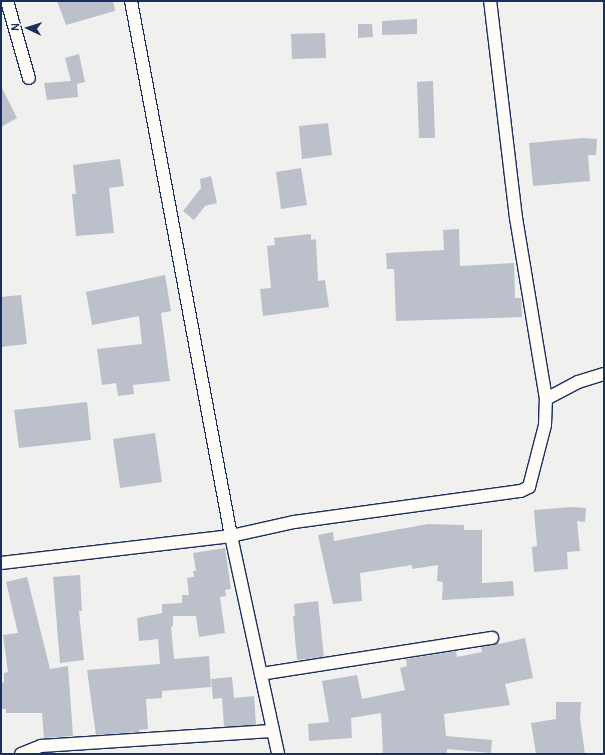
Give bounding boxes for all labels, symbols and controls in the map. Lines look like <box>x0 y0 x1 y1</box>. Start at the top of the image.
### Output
north arrow <box>8 8 48 48</box>
text: N <box>9 23 22 31</box>

